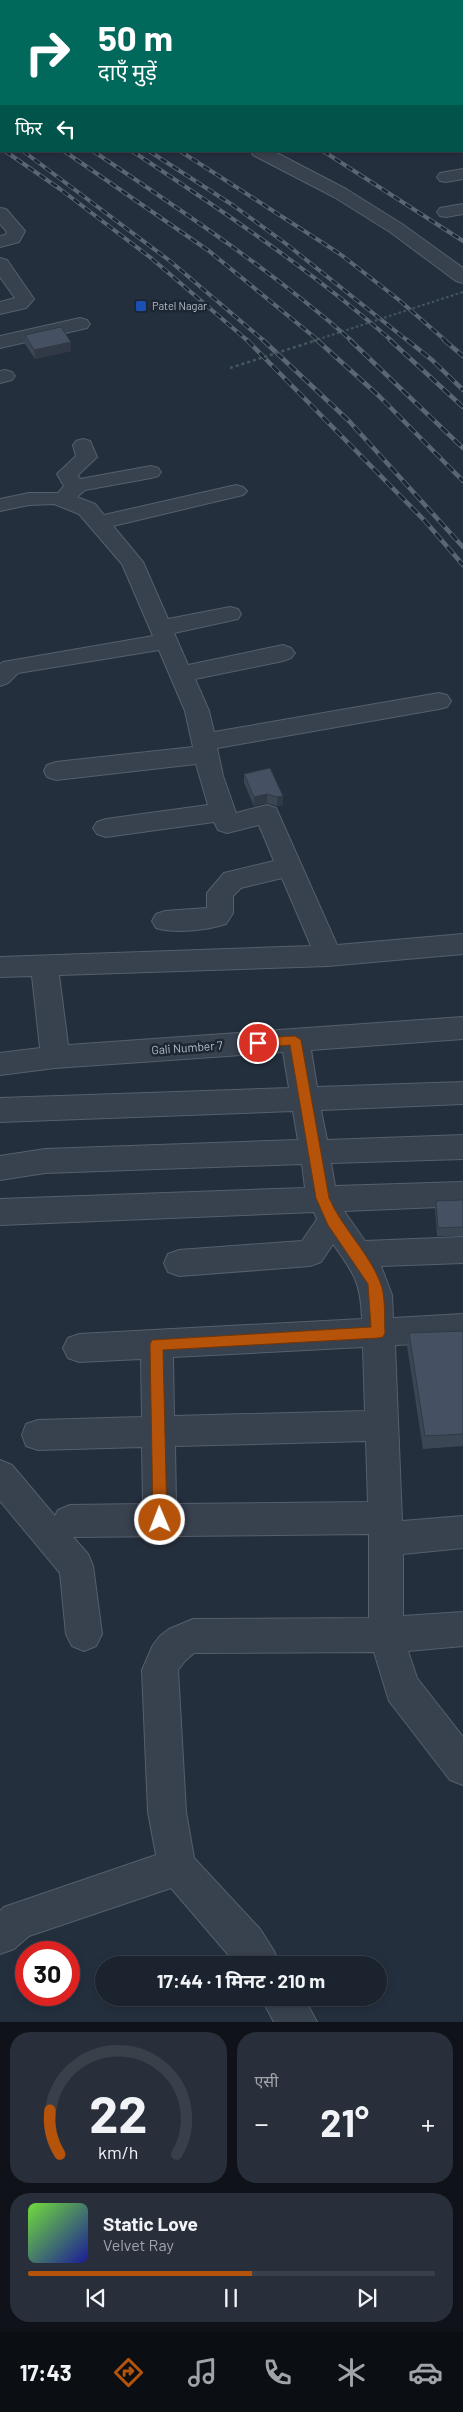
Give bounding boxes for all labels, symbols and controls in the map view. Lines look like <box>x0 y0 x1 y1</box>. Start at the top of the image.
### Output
text: 50 m <box>98 16 173 58</box>
icon: right <box>15 20 80 85</box>
text: दाएँ मुड़ें <box>98 58 157 84</box>
icon: left <box>52 115 80 143</box>
text: फिर <box>15 116 42 139</box>
marker: Patel Nagar <box>134 299 148 313</box>
place label: Patel Nagar <box>152 299 207 312</box>
pin <box>237 1022 279 1064</box>
icon: arrive <box>244 1029 272 1057</box>
street label: Gali Number 7 <box>151 1038 223 1056</box>
position arrow <box>133 1493 185 1545</box>
speed limit sign: 30 <box>15 1941 80 2006</box>
text: 17:44 · 1 मिनट · 210 m <box>157 1969 325 1992</box>
text: एसी <box>255 2071 278 2090</box>
text: 22 <box>89 2081 147 2143</box>
text: 21° <box>320 2099 369 2145</box>
text: − <box>255 2106 269 2140</box>
text: + <box>421 2106 435 2140</box>
text: km/h <box>98 2141 138 2163</box>
text: Static Love <box>103 2212 198 2235</box>
text: Velvet Ray <box>103 2235 174 2254</box>
icon: previous <box>82 2284 110 2312</box>
icon: pause <box>217 2284 245 2312</box>
icon: next <box>353 2284 381 2312</box>
icon: directions <box>111 2355 146 2390</box>
icon: music <box>185 2355 220 2390</box>
icon: phone <box>260 2355 295 2390</box>
icon: climate <box>334 2355 369 2390</box>
icon: car <box>408 2355 443 2390</box>
text: 17:43 <box>20 2359 72 2385</box>

